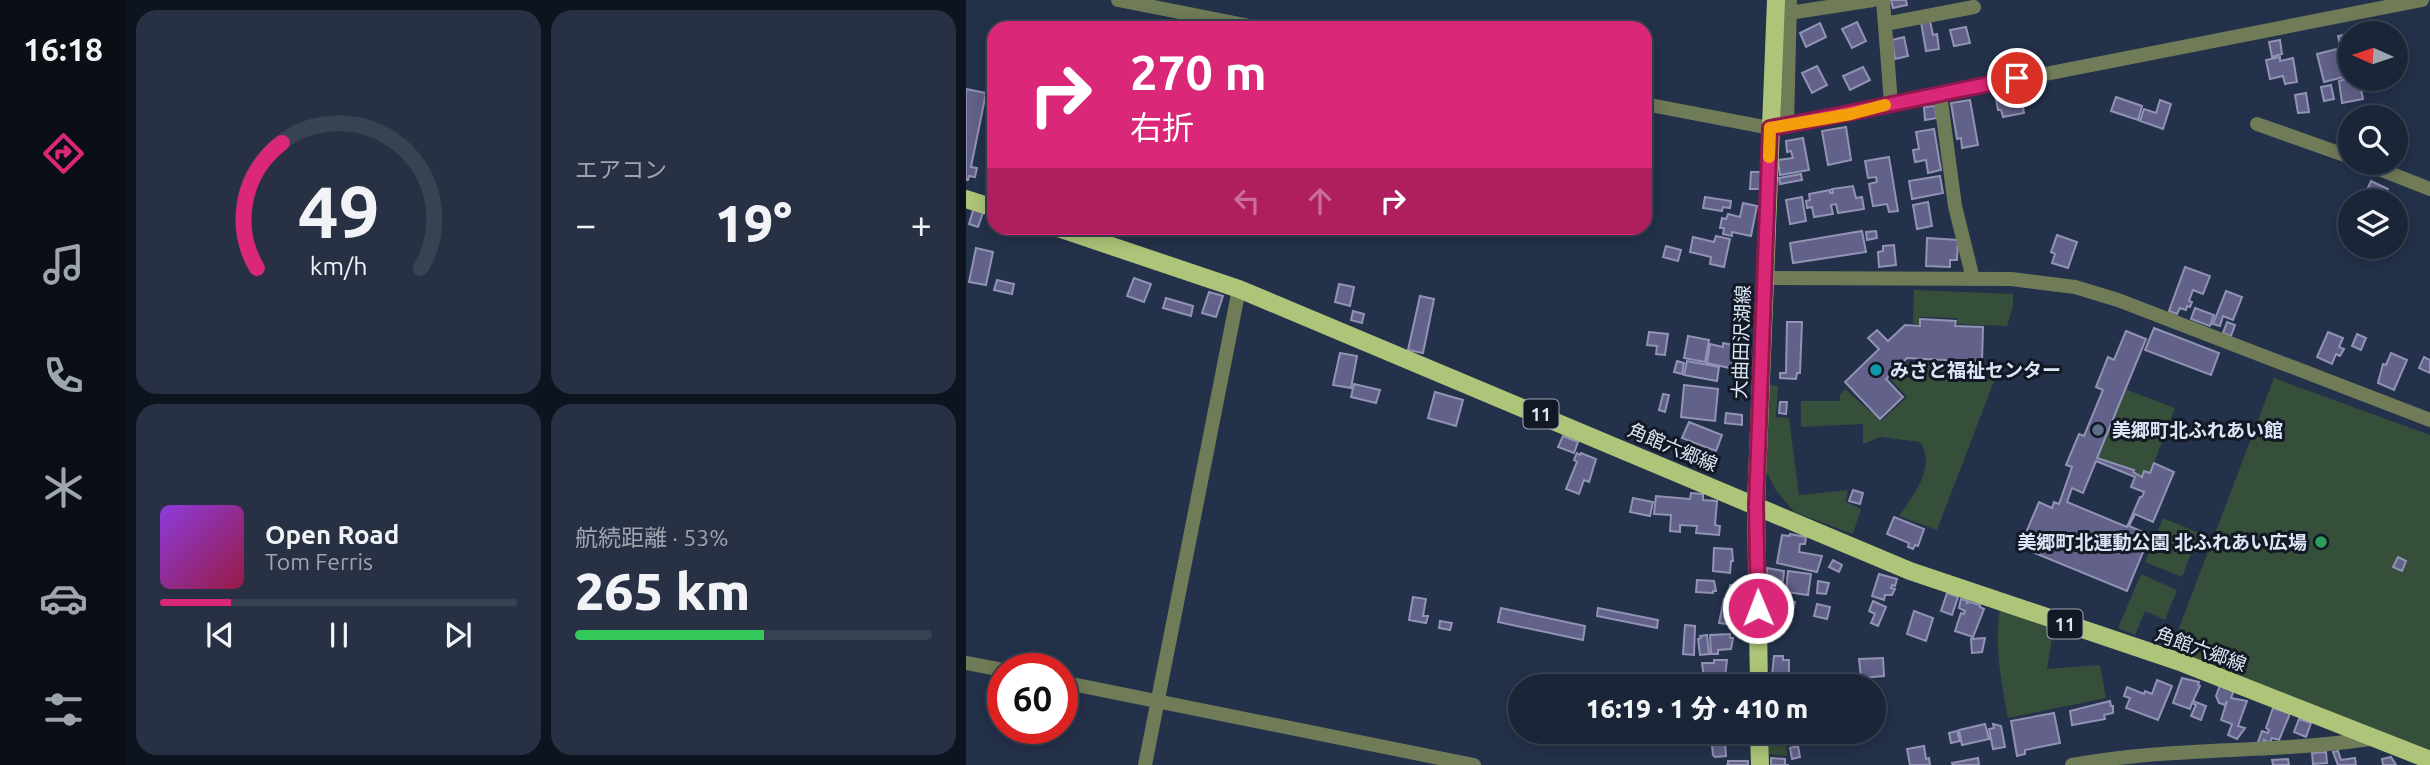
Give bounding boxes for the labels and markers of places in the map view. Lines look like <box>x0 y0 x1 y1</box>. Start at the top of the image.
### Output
pin <box>1987 48 2047 108</box>
place label: みさと福祉センター <box>1890 359 2061 381</box>
marker: みさと福祉センター <box>1868 362 1884 378</box>
place label: 美郷町北ふれあい館 <box>2112 419 2283 441</box>
marker: 美郷町北ふれあい館 <box>2090 422 2106 438</box>
place label: 美郷町北運動公園 北ふれあい広場 <box>2017 531 2307 553</box>
marker: 美郷町北運動公園 北ふれあい広場 <box>2313 534 2329 550</box>

